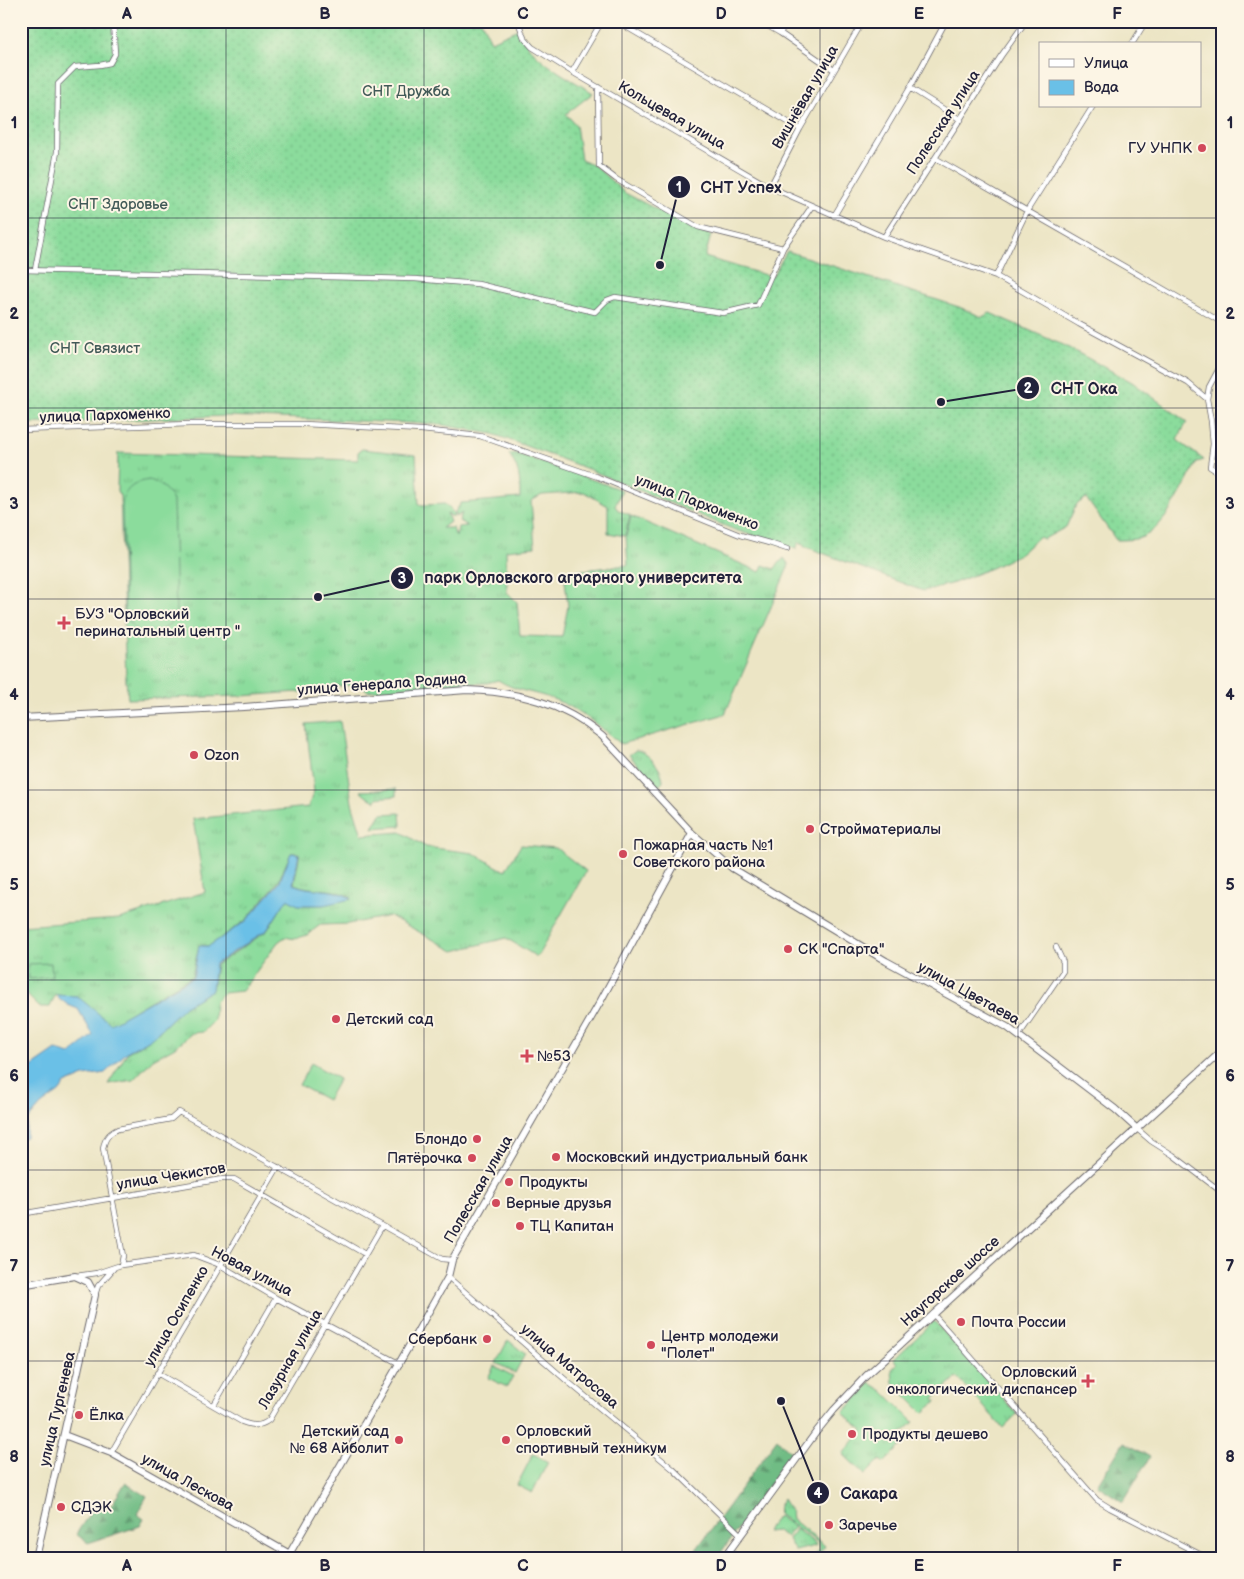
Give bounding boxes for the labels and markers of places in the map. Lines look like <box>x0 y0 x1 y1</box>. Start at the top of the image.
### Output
place label: ГУ УНПК <box>1128 139 1192 158</box>
marker: ГУ УНПК <box>1196 142 1208 154</box>
callout: СНТ Успех <box>666 172 792 203</box>
callout: СНТ Ока <box>1016 373 1127 404</box>
callout: парк Орловского аграрного университета <box>389 562 752 593</box>
place label: БУЗ "Орловский перинатальный центр " <box>75 605 240 641</box>
marker: БУЗ "Орловский перинатальный центр " <box>57 616 71 630</box>
place label: Ozon <box>204 746 239 765</box>
marker: Ozon <box>188 749 200 761</box>
place label: Стройматериалы <box>820 820 941 839</box>
marker: Стройматериалы <box>804 823 816 835</box>
place label: Пожарная часть №1 Советского района <box>633 836 773 872</box>
marker: Пожарная часть №1 Советского района <box>617 848 629 860</box>
place label: СК "Спарта" <box>798 940 884 959</box>
marker: СК "Спарта" <box>782 943 794 955</box>
place label: Детский сад <box>346 1010 433 1029</box>
marker: Детский сад <box>330 1013 342 1025</box>
place label: №53 <box>537 1047 571 1066</box>
marker: №53 <box>521 1050 533 1062</box>
place label: Блондо <box>415 1130 467 1149</box>
marker: Блондо <box>471 1133 483 1145</box>
place label: Московский индустриальный банк <box>566 1148 808 1167</box>
place label: Пятёрочка <box>387 1149 462 1168</box>
marker: Московский индустриальный банк <box>550 1151 562 1163</box>
marker: Пятёрочка <box>466 1152 478 1164</box>
place label: Продукты <box>519 1173 588 1192</box>
marker: Продукты <box>503 1176 515 1188</box>
place label: Верные друзья <box>506 1194 611 1213</box>
marker: Верные друзья <box>490 1197 502 1209</box>
place label: ТЦ Капитан <box>530 1217 614 1236</box>
marker: ТЦ Капитан <box>514 1220 526 1232</box>
place label: Почта России <box>971 1313 1066 1332</box>
marker: Почта России <box>955 1316 967 1328</box>
place label: Центр молодежи "Полет" <box>661 1327 779 1363</box>
place label: Сбербанк <box>408 1330 477 1349</box>
marker: Сбербанк <box>481 1333 493 1345</box>
marker: Центр молодежи "Полет" <box>645 1339 657 1351</box>
place label: Орловский онкологический диспансер <box>887 1363 1078 1399</box>
marker: Орловский онкологический диспансер <box>1081 1374 1095 1388</box>
place label: Ёлка <box>89 1406 124 1425</box>
marker: Ёлка <box>73 1409 85 1421</box>
place label: Детский сад № 68 Айболит <box>289 1422 389 1458</box>
place label: Орловский спортивный техникум <box>516 1422 667 1458</box>
place label: Продукты дешево <box>862 1425 988 1444</box>
marker: Продукты дешево <box>846 1428 858 1440</box>
marker: Детский сад № 68 Айболит <box>393 1434 405 1446</box>
marker: Орловский спортивный техникум <box>500 1434 512 1446</box>
callout: Сакара <box>806 1478 908 1509</box>
place label: СДЭК <box>71 1498 112 1517</box>
marker: СДЭК <box>55 1501 67 1513</box>
place label: Заречье <box>839 1516 897 1535</box>
marker: Заречье <box>823 1519 835 1531</box>

